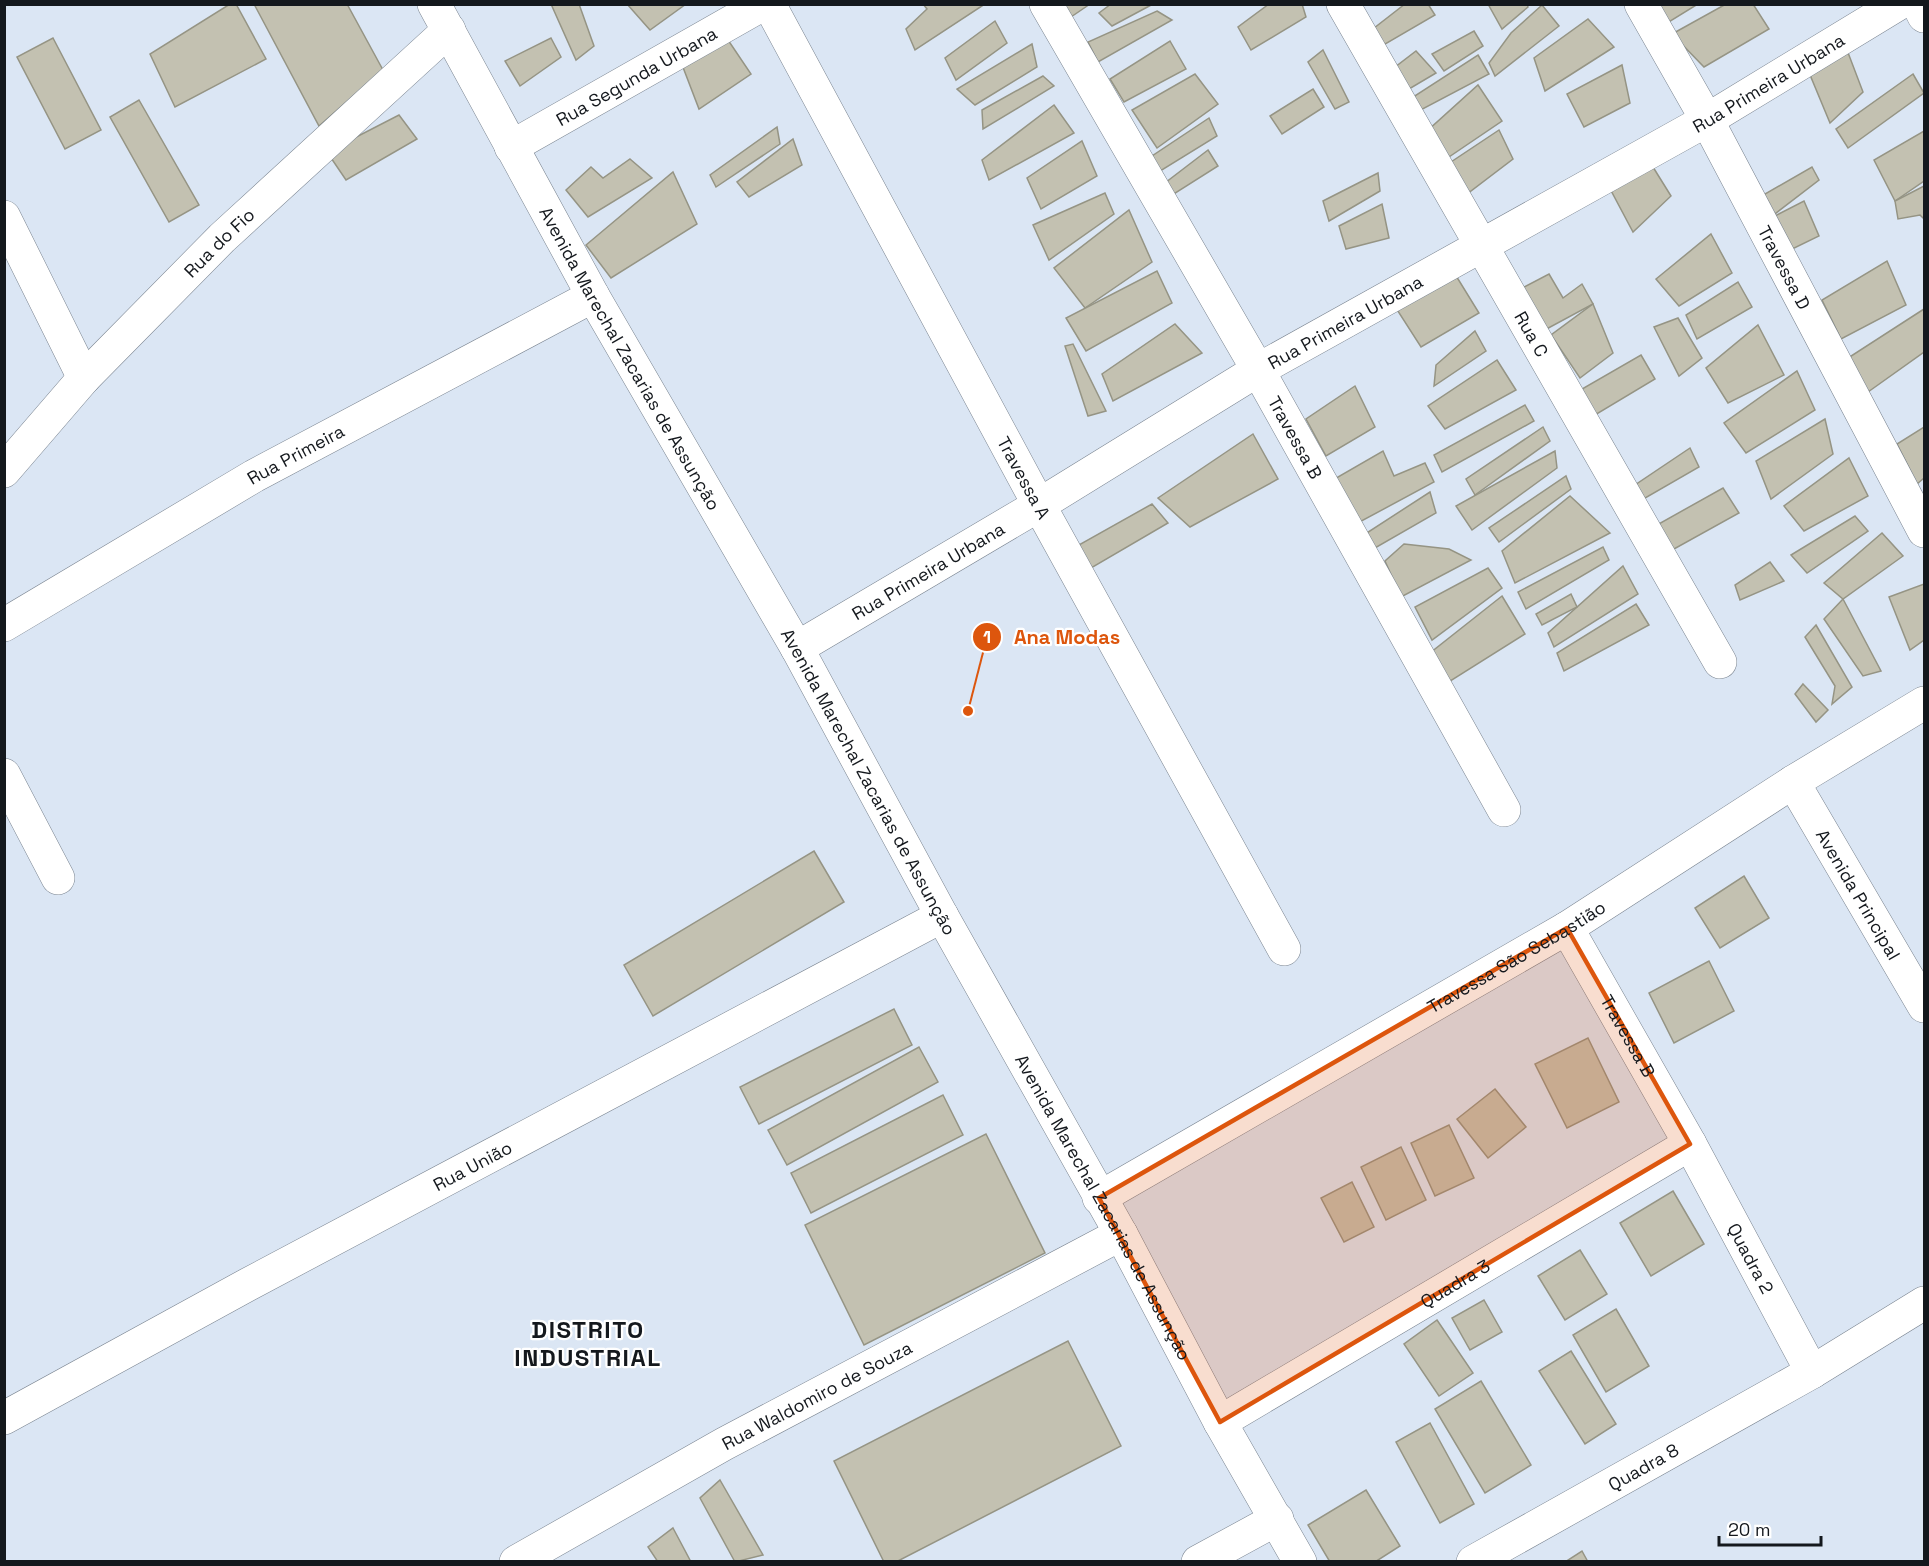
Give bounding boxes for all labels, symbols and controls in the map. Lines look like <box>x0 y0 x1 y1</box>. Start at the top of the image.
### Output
street label: Rua Segunda Urbana <box>552 21 721 131</box>
street label: Rua Primeira Urbana <box>1688 28 1848 137</box>
street label: Avenida Marechal Zacarias de Assunção <box>535 202 726 514</box>
street label: Rua do Fio <box>179 203 259 282</box>
street label: Travessa D <box>1753 221 1816 313</box>
street label: Rua Primeira Urbana <box>1264 269 1427 374</box>
street label: Rua C <box>1510 307 1554 361</box>
street label: Travessa B <box>1263 392 1328 483</box>
street label: Rua Primeira <box>243 419 348 489</box>
street label: Travessa A <box>993 432 1056 523</box>
street label: Rua Primeira Urbana <box>847 517 1008 625</box>
callout: Ana Modas <box>972 618 1132 656</box>
street label: Avenida Marechal Zacarias de Assunção <box>776 624 962 939</box>
text: Ana Modas <box>1014 624 1120 650</box>
text: 1 <box>983 625 991 648</box>
street label: Avenida Principal <box>1811 825 1906 964</box>
street label: Travessa São Sebastião <box>1423 895 1610 1018</box>
street label: Travessa B <box>1596 990 1661 1081</box>
street label: Avenida Marechal Zacarias de Assunção <box>1011 1050 1197 1364</box>
street label: Rua União <box>429 1135 516 1196</box>
street label: Quadra 2 <box>1723 1219 1779 1298</box>
street label: Quadra 3 <box>1416 1253 1494 1313</box>
district label: DISTRITO INDUSTRIAL <box>514 1314 662 1373</box>
street label: Rua Waldomiro de Souza <box>718 1335 916 1455</box>
street label: Quadra 8 <box>1604 1438 1683 1496</box>
scale bar <box>1719 1509 1821 1547</box>
text: 20 m <box>1728 1518 1771 1541</box>

